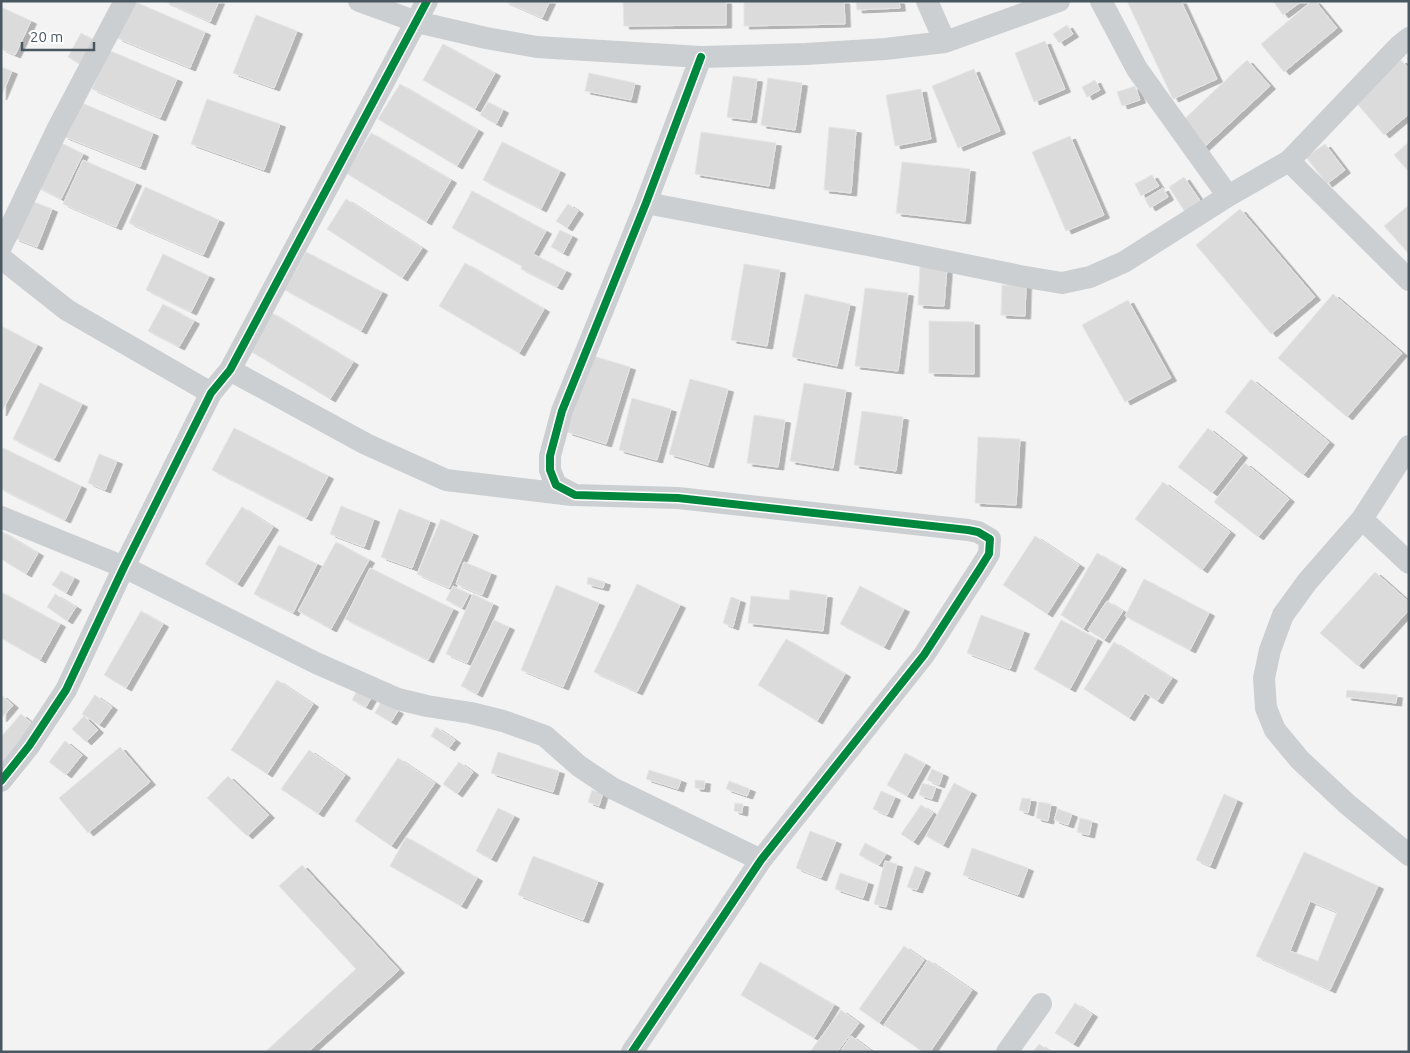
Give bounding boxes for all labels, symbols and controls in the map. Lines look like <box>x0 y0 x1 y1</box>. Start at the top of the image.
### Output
scale bar <box>22 20 95 52</box>
text: 20 m <box>30 28 63 45</box>

